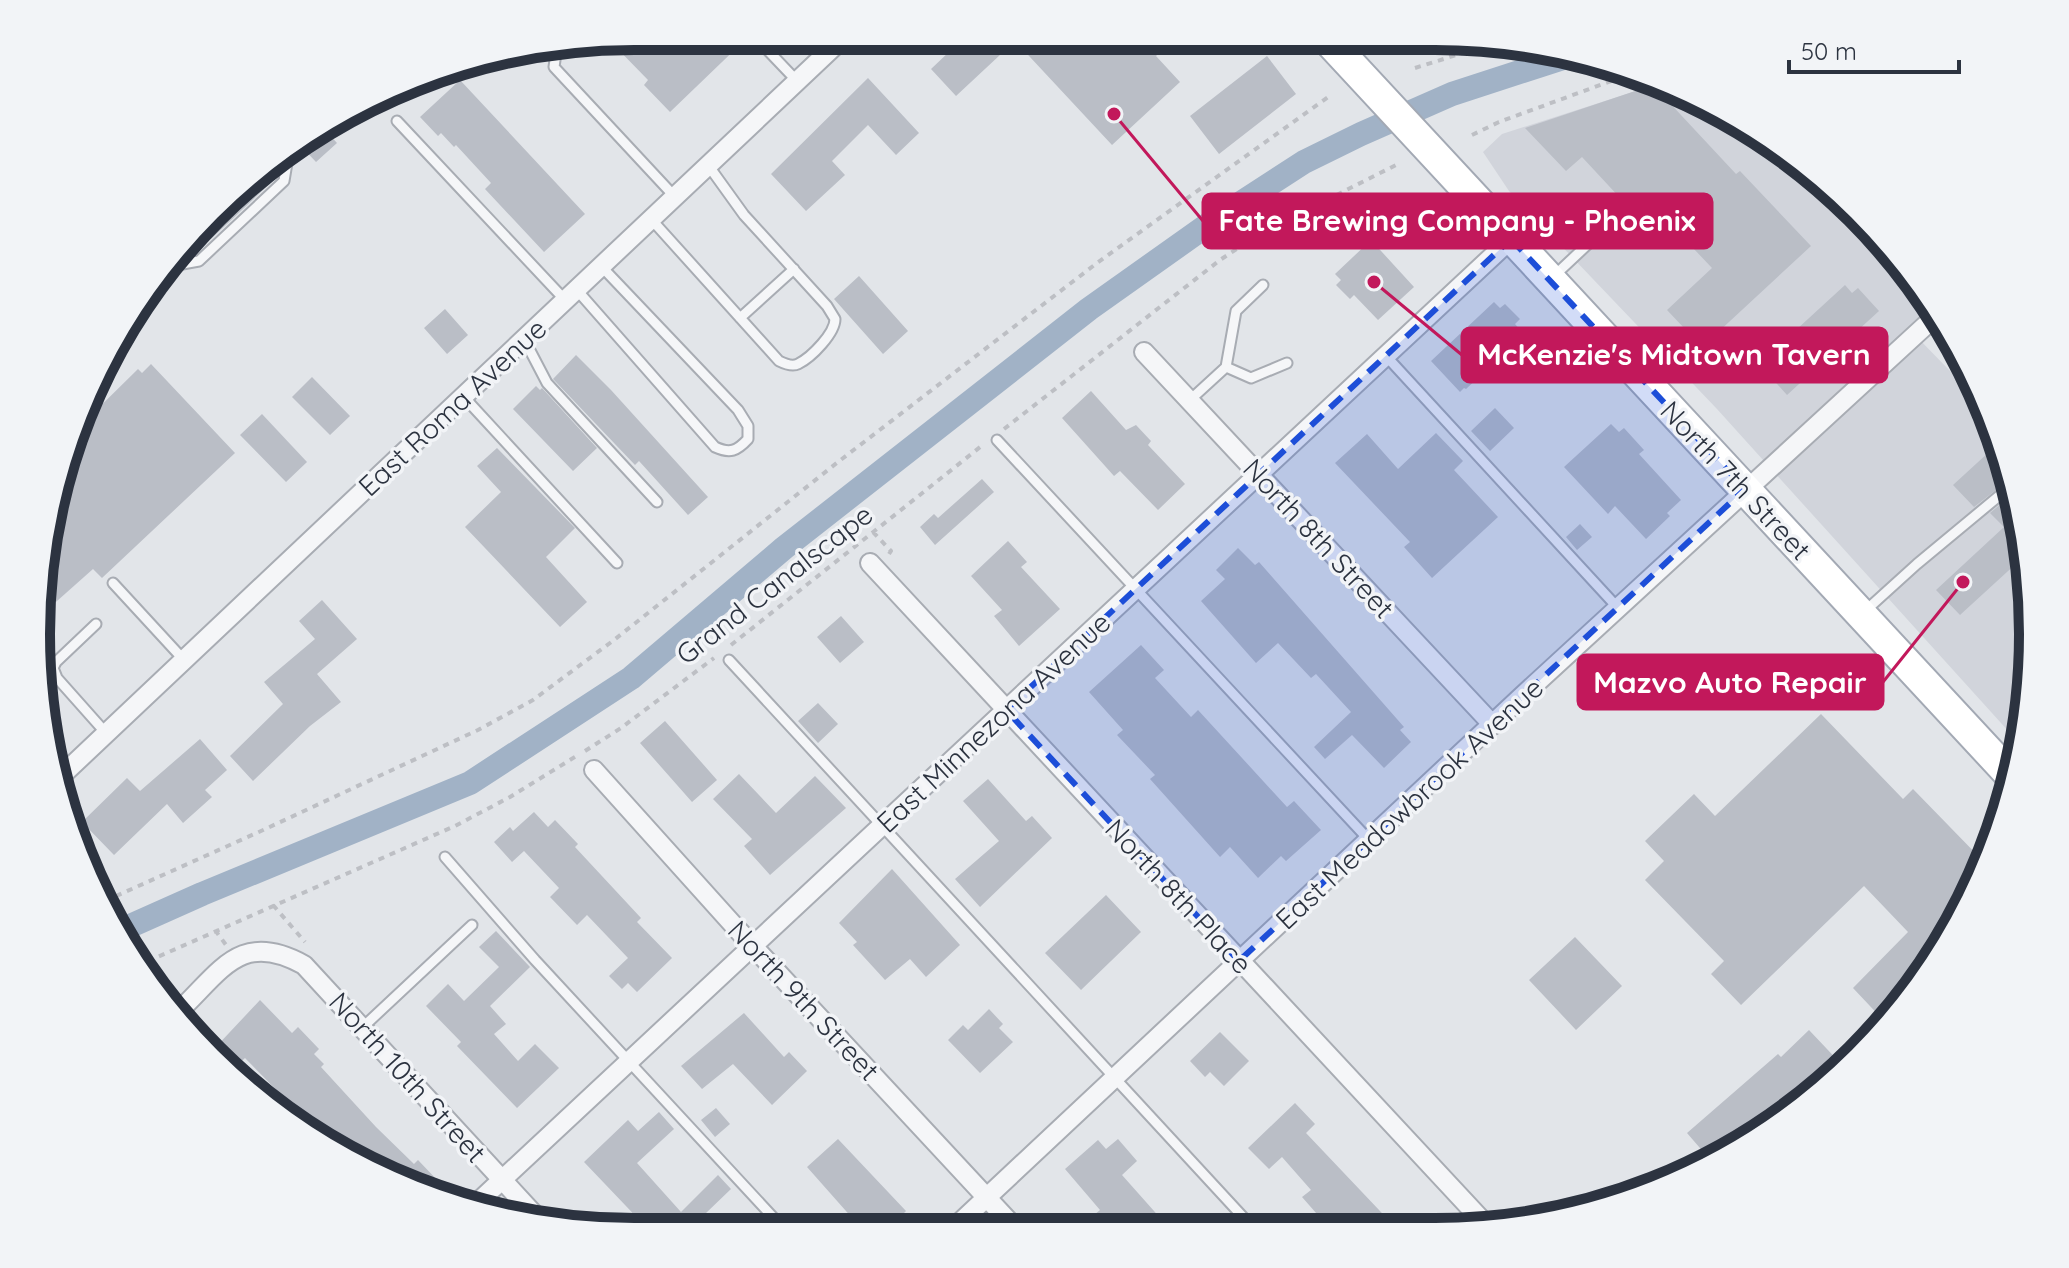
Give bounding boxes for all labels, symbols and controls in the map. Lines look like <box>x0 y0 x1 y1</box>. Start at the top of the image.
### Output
scale bar <box>1789 24 1959 74</box>
text: 50 m <box>1801 36 1857 66</box>
callout: Fate Brewing Company - Phoenix <box>1203 194 1712 248</box>
text: Fate Brewing Company - Phoenix <box>1218 201 1696 239</box>
street label: East Roma Avenue <box>351 311 553 503</box>
callout: McKenzie's Midtown Tavern <box>1462 328 1887 382</box>
text: McKenzie's Midtown Tavern <box>1477 335 1871 373</box>
street label: North 7th Street <box>1653 393 1819 567</box>
street label: North 8th Street <box>1236 451 1402 625</box>
street label: Grand Canalscape <box>669 496 879 672</box>
street label: East Minnezona Avenue <box>869 604 1117 840</box>
callout: Mazvo Auto Repair <box>1578 655 1883 709</box>
text: Mazvo Auto Repair <box>1593 663 1867 701</box>
street label: East Meadowbrook Avenue <box>1268 670 1550 936</box>
street label: North 8th Place <box>1098 811 1260 981</box>
street label: North 9th Street <box>721 913 887 1087</box>
street label: North 10th Street <box>322 984 494 1170</box>

